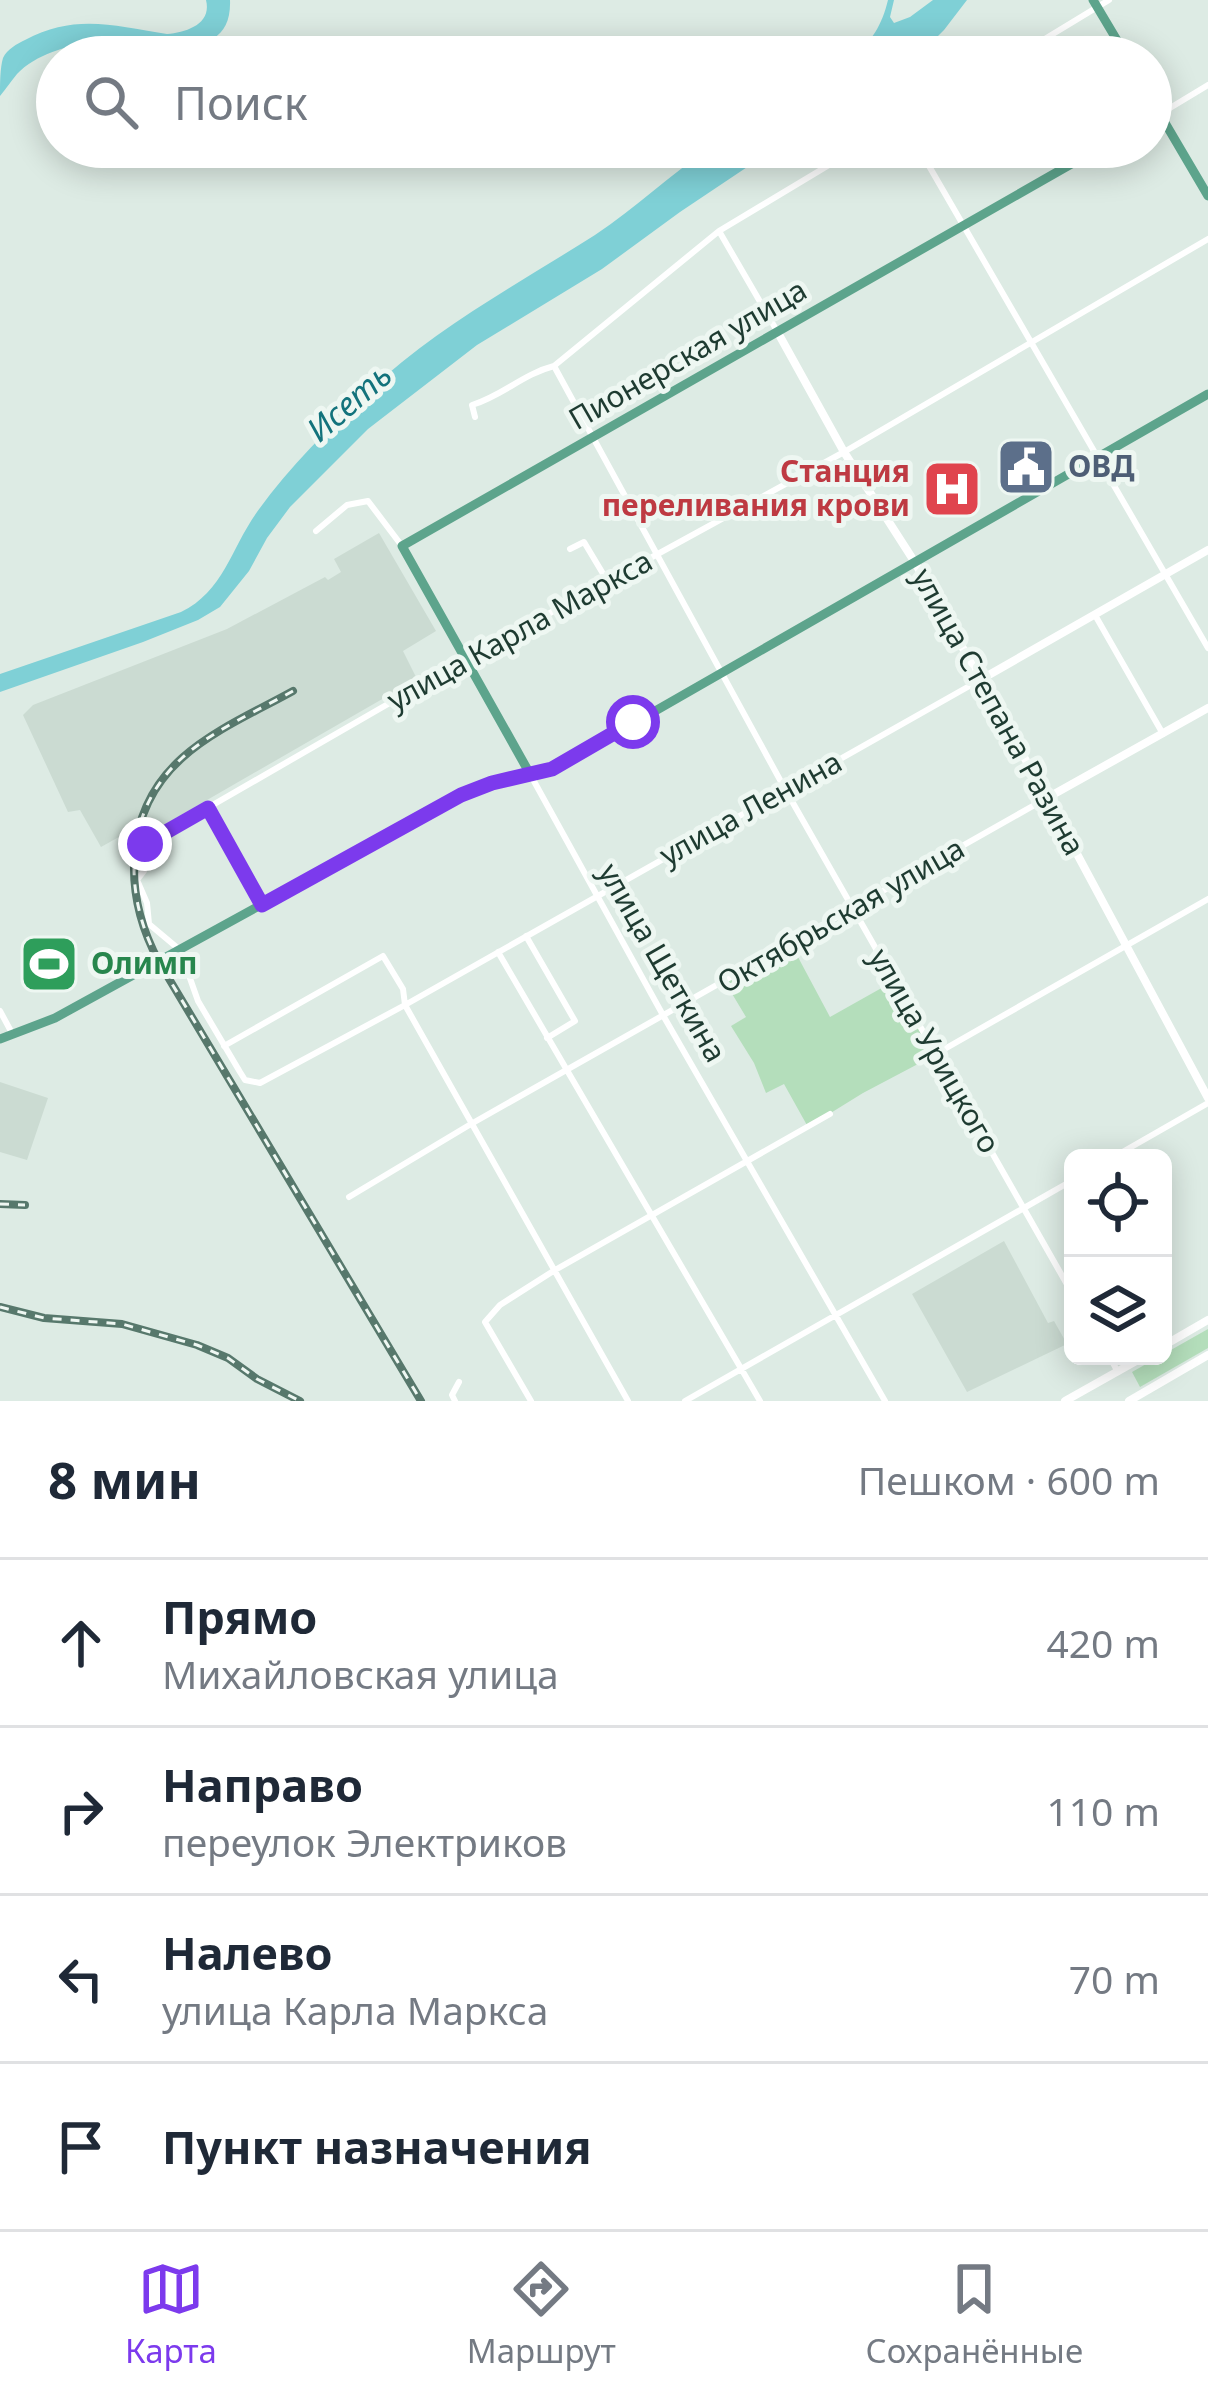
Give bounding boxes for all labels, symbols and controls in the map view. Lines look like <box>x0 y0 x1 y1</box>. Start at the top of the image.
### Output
search box <box>36 36 1172 168</box>
icon: search <box>78 69 144 135</box>
text: Поиск <box>174 72 308 133</box>
street label: Пионерская улица <box>561 269 814 439</box>
water label: Исеть <box>297 352 401 451</box>
public building icon: ОВД <box>995 436 1057 498</box>
place label: ОВД <box>1068 445 1134 486</box>
place label: Станция переливания крови <box>602 450 910 525</box>
hospital icon: Станция переливания крови <box>921 458 983 520</box>
street label: улица Карла Маркса <box>379 540 659 720</box>
street label: улица Степана Разина <box>903 560 1095 862</box>
route start <box>606 695 660 749</box>
street label: улица Ленина <box>652 741 849 875</box>
route end <box>118 817 172 871</box>
street label: Октябрьская улица <box>709 827 972 1002</box>
street label: улица Щеткина <box>590 855 737 1069</box>
sports icon: Олимп <box>18 933 80 995</box>
street label: улица Урицкого <box>860 940 1011 1160</box>
place label: Олимп <box>91 942 198 983</box>
map controls <box>1064 1149 1172 1365</box>
button: locate <box>1064 1149 1172 1257</box>
button: layers <box>1064 1257 1172 1365</box>
text: 8 мин <box>48 1444 201 1514</box>
text: Пешком · 600 m <box>858 1453 1160 1506</box>
text: Прямо <box>162 1586 317 1647</box>
icon: ahead <box>48 1610 114 1676</box>
text: 420 m <box>1046 1616 1160 1669</box>
text: Михайловская улица <box>162 1647 559 1700</box>
text: Направо <box>162 1754 363 1815</box>
icon: right <box>48 1778 114 1844</box>
text: 110 m <box>1046 1784 1160 1837</box>
text: переулок Электриков <box>162 1815 567 1868</box>
text: Налево <box>162 1922 333 1983</box>
icon: left <box>48 1946 114 2012</box>
text: 70 m <box>1069 1952 1160 2005</box>
text: улица Карла Маркса <box>162 1983 548 2036</box>
icon: arrive <box>48 2114 114 2180</box>
text: Пункт назначения <box>162 2116 592 2177</box>
tab: Карта <box>125 2256 217 2373</box>
tab: Маршрут <box>467 2256 616 2373</box>
tab: Сохранённые <box>866 2256 1083 2373</box>

